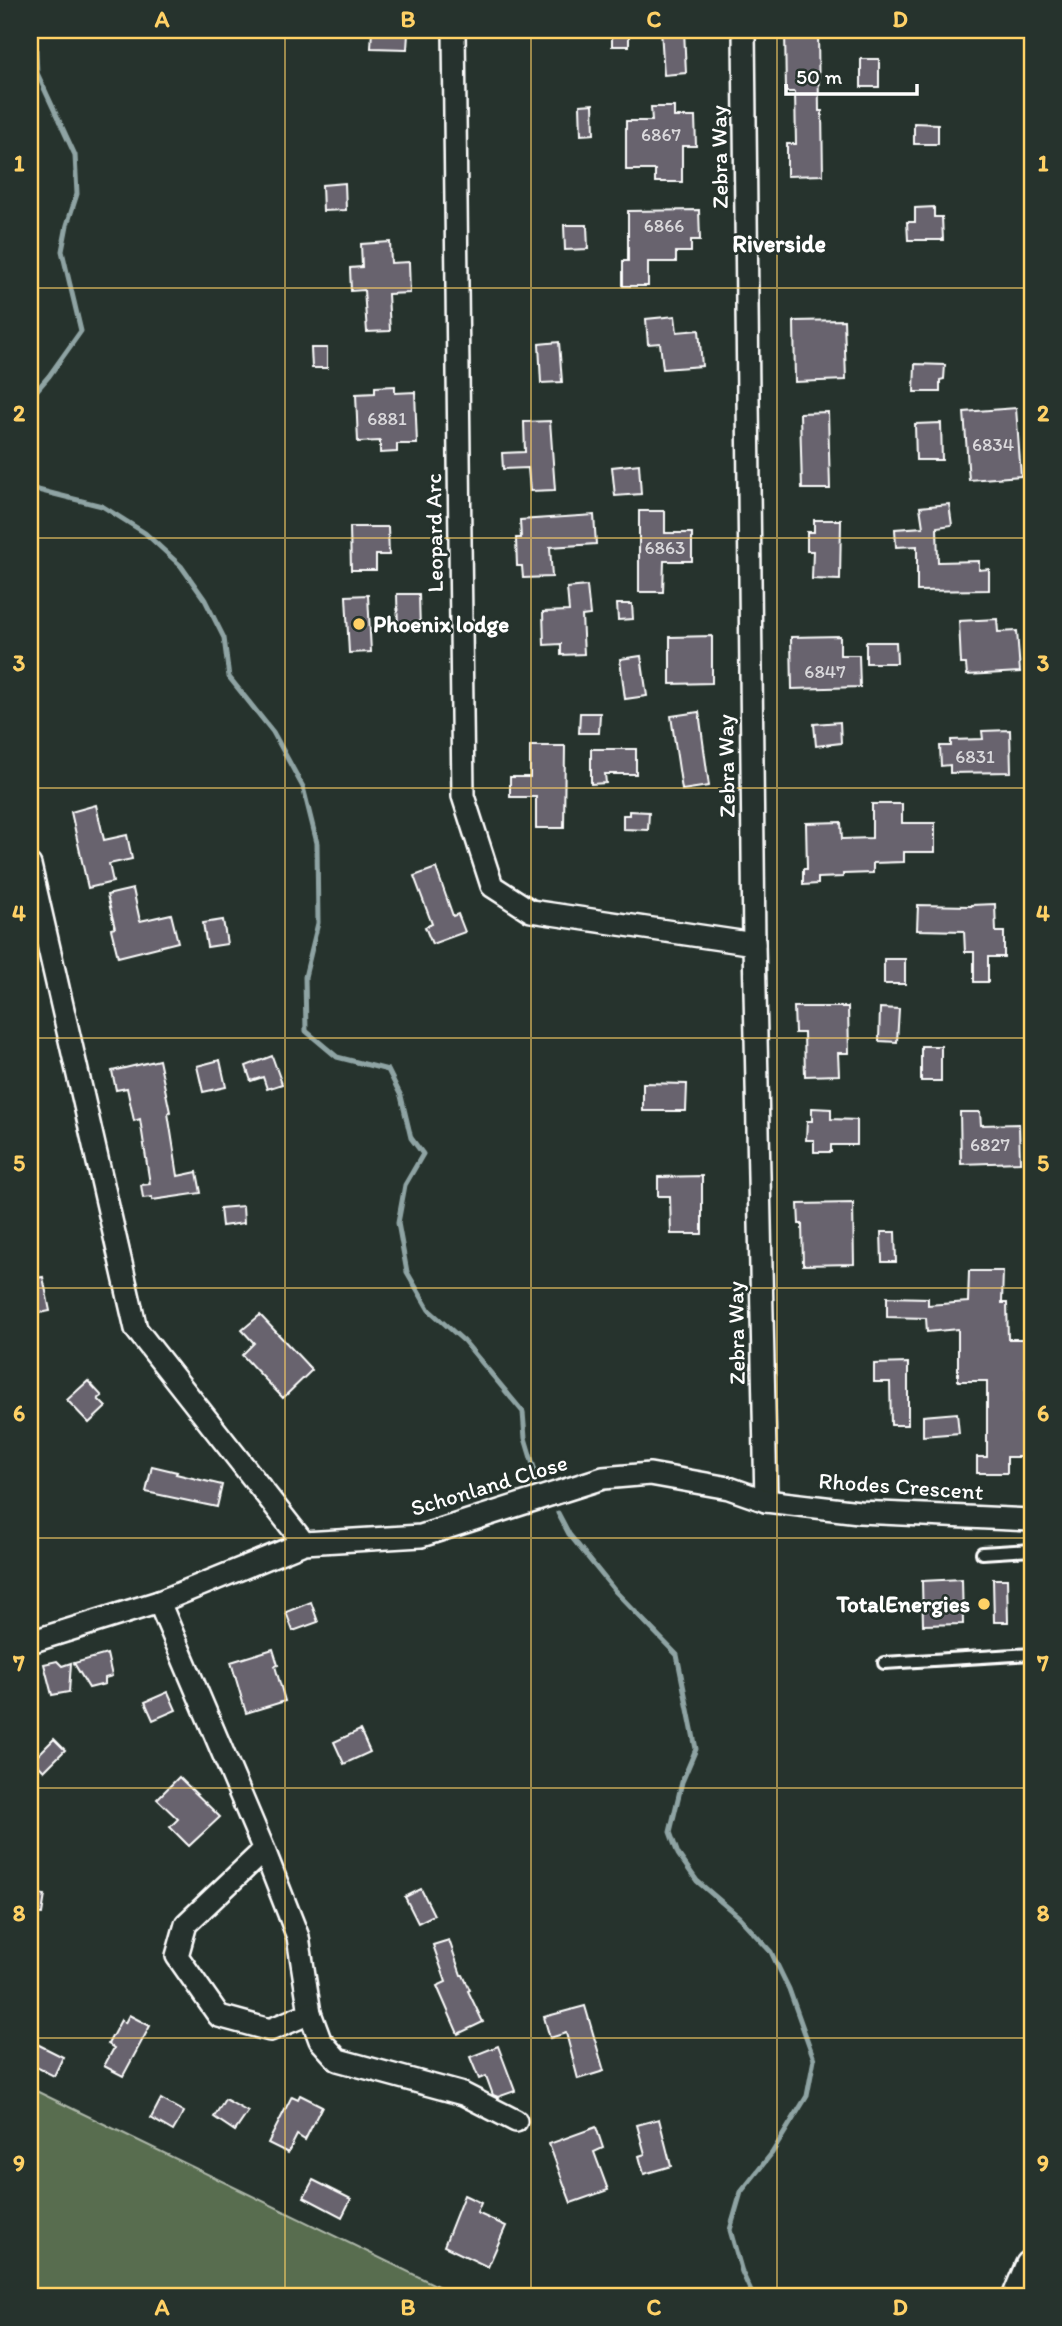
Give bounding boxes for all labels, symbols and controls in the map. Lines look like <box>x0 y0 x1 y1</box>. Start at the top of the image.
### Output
text: A <box>154 5 170 33</box>
text: B <box>401 5 416 33</box>
text: C <box>647 5 662 33</box>
text: D <box>892 5 908 33</box>
scale bar <box>786 52 917 96</box>
text: 50 m <box>796 64 843 89</box>
street label: Zebra Way <box>704 105 734 209</box>
house number: 6867 <box>641 123 681 146</box>
text: 1 <box>14 149 25 177</box>
text: 1 <box>1038 149 1049 177</box>
house number: 6866 <box>644 214 684 237</box>
district label: Riverside <box>732 229 826 258</box>
text: 2 <box>13 399 26 427</box>
text: 2 <box>1037 399 1050 427</box>
house number: 6881 <box>367 407 407 430</box>
house number: 6834 <box>972 433 1014 456</box>
street label: Leopard Arc <box>419 473 449 593</box>
house number: 6863 <box>645 536 685 559</box>
place label: Phoenix lodge <box>373 610 509 638</box>
marker: Phoenix lodge <box>351 616 367 632</box>
text: 3 <box>13 649 26 677</box>
text: 3 <box>1037 649 1050 677</box>
house number: 6847 <box>804 660 846 683</box>
street label: Zebra Way <box>711 714 741 818</box>
house number: 6831 <box>955 745 995 768</box>
text: 4 <box>12 899 26 927</box>
text: 4 <box>1036 899 1050 927</box>
house number: 6827 <box>970 1133 1010 1156</box>
text: 5 <box>13 1149 25 1177</box>
text: 5 <box>1037 1149 1049 1177</box>
street label: Zebra Way <box>721 1281 751 1385</box>
text: 6 <box>13 1399 25 1427</box>
text: 6 <box>1037 1399 1049 1427</box>
street label: Schonland Close <box>407 1448 571 1522</box>
street label: Rhodes Crescent <box>818 1466 985 1506</box>
place label: TotalEnergies <box>835 1590 970 1618</box>
marker: TotalEnergies <box>976 1596 992 1612</box>
text: 7 <box>12 1649 25 1677</box>
text: 7 <box>1036 1649 1049 1677</box>
text: 8 <box>13 1899 26 1927</box>
text: 8 <box>1037 1899 1050 1927</box>
text: 9 <box>13 2149 25 2177</box>
text: 9 <box>1037 2149 1049 2177</box>
text: A <box>154 2293 170 2321</box>
text: B <box>401 2293 416 2321</box>
text: C <box>647 2293 662 2321</box>
text: D <box>892 2293 908 2321</box>

